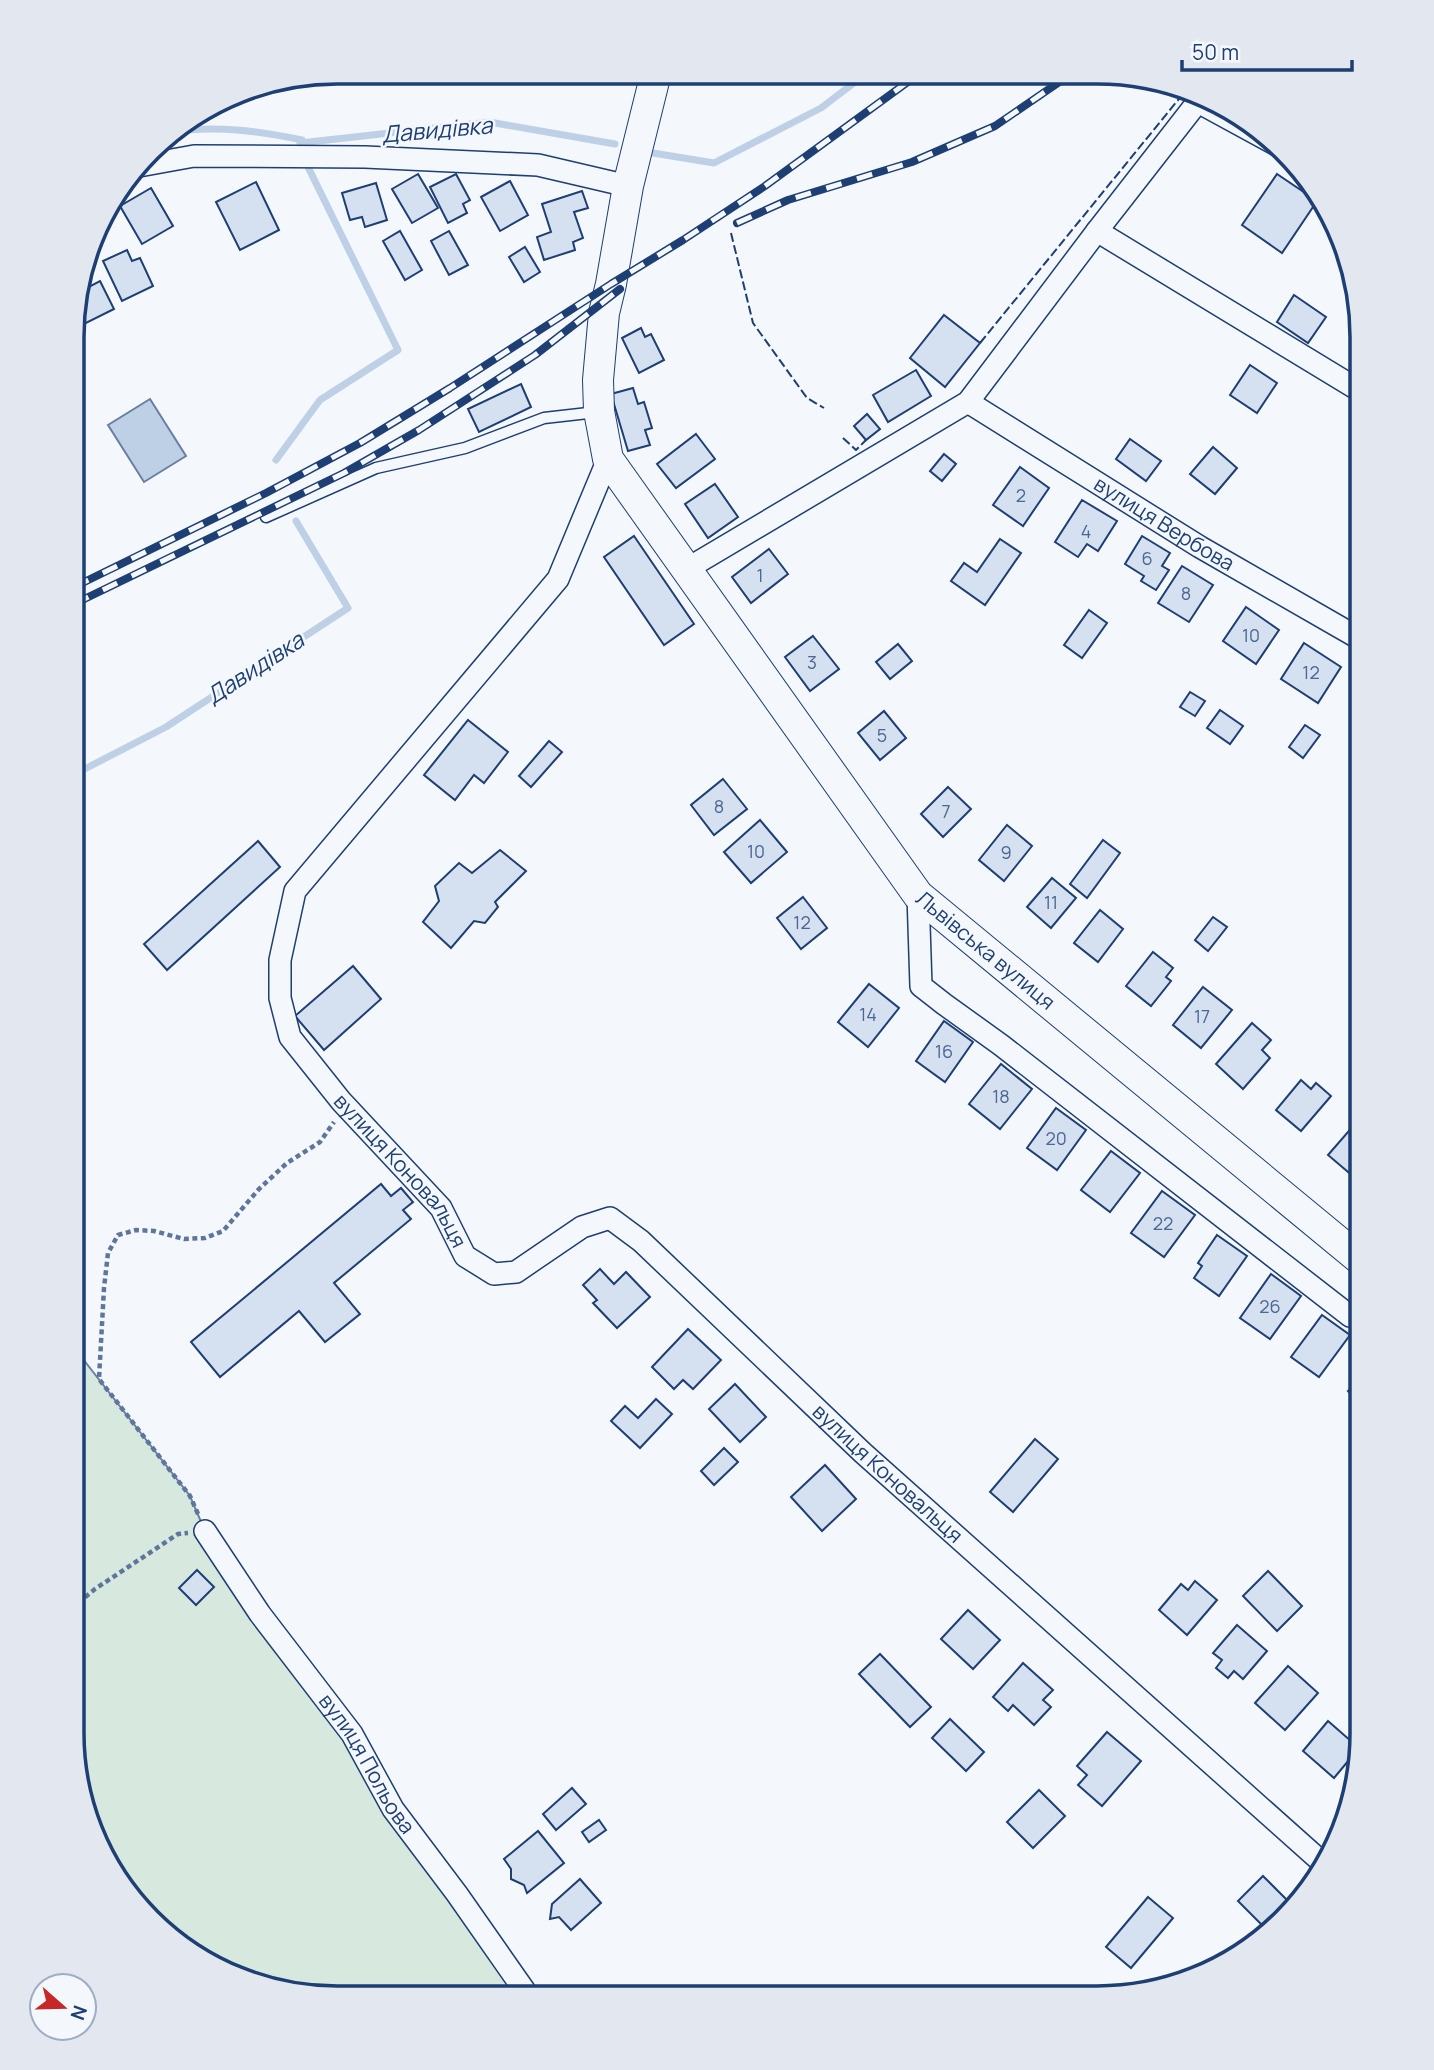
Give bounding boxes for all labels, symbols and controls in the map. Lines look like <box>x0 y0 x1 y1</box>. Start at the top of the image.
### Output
scale bar <box>1182 28 1352 72</box>
text: 50 m <box>1192 38 1239 66</box>
water label: Давидівка <box>380 108 495 150</box>
street label: вулиця Вербова <box>1089 469 1240 577</box>
house number: 2 <box>1016 483 1026 507</box>
house number: 4 <box>1081 519 1091 543</box>
house number: 6 <box>1141 546 1153 570</box>
house number: 1 <box>756 563 764 587</box>
house number: 8 <box>1181 581 1191 605</box>
water label: Давидівка <box>199 623 311 711</box>
house number: 10 <box>1242 623 1260 647</box>
house number: 3 <box>807 650 817 674</box>
house number: 12 <box>1302 660 1320 684</box>
house number: 5 <box>877 723 887 747</box>
house number: 8 <box>714 794 724 818</box>
house number: 7 <box>941 799 951 823</box>
house number: 10 <box>747 839 765 863</box>
house number: 9 <box>1000 840 1012 864</box>
street label: Львівська вулиця <box>910 884 1061 1015</box>
house number: 11 <box>1044 890 1058 914</box>
house number: 12 <box>793 910 811 934</box>
house number: 14 <box>859 1002 877 1026</box>
house number: 17 <box>1194 1004 1210 1028</box>
house number: 16 <box>935 1039 953 1063</box>
house number: 18 <box>992 1084 1010 1108</box>
street label: вулиця Коновальця <box>328 1087 474 1252</box>
house number: 20 <box>1045 1126 1067 1150</box>
house number: 22 <box>1153 1211 1173 1235</box>
house number: 26 <box>1259 1294 1281 1318</box>
street label: вулиця Коновальця <box>807 1397 969 1549</box>
street label: вулиця Польова <box>313 1688 422 1839</box>
north arrow <box>28 1972 98 2042</box>
text: N <box>64 2002 94 2024</box>

